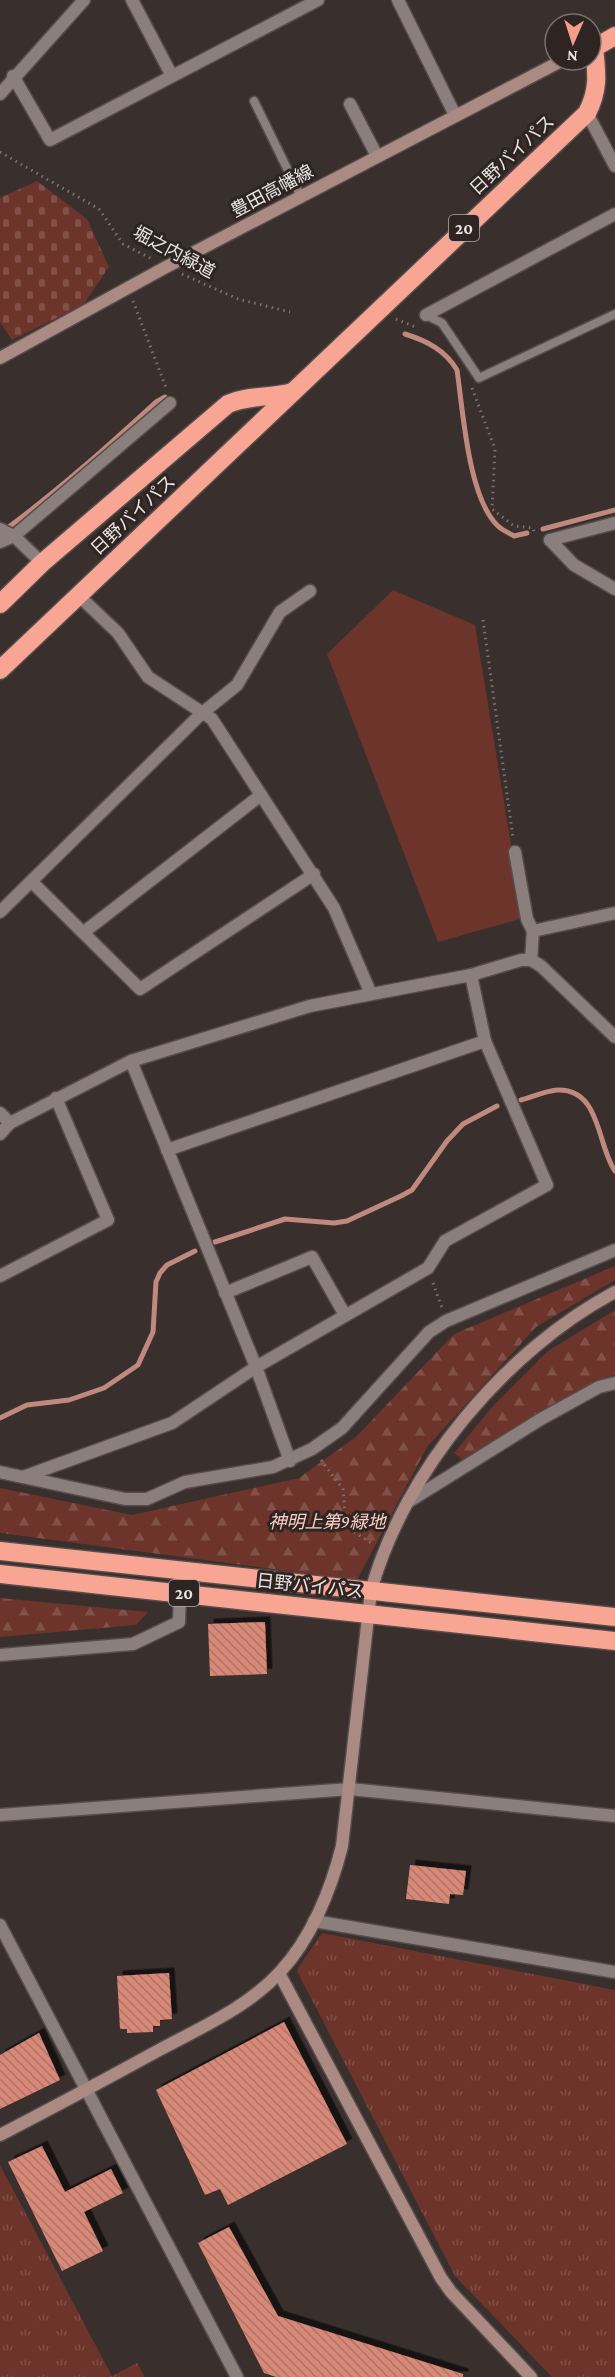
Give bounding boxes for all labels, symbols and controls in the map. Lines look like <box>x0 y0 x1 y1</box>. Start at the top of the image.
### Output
north arrow <box>543 12 603 72</box>
text: N <box>566 48 578 65</box>
street label: 日野バイパス <box>466 111 558 199</box>
street label: 豊田高幡線 <box>228 161 316 221</box>
road number: 20 <box>449 215 479 241</box>
street label: 堀之内緑道 <box>130 222 218 282</box>
street label: 日野バイパス <box>87 471 179 559</box>
park label: 神明上第9緑地 <box>268 1512 388 1532</box>
street label: 日野バイパス <box>255 1570 365 1602</box>
road number: 20 <box>169 1580 199 1606</box>

